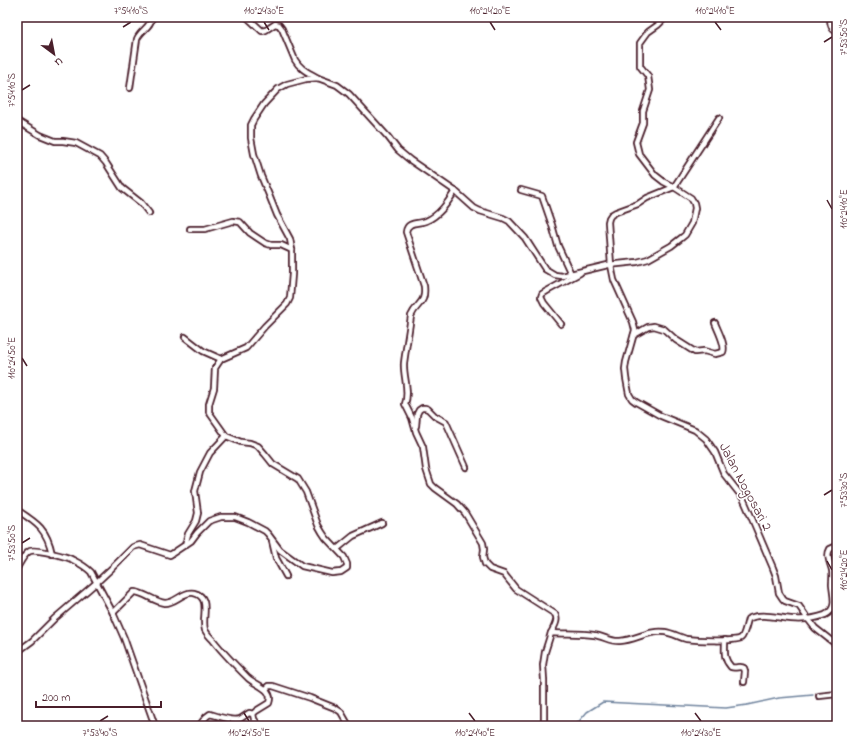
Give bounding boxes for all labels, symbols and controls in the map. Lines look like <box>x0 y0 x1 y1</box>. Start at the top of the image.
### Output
text: 7°54'10"S <box>114 4 149 19</box>
text: 110°24'30"E <box>244 4 284 19</box>
text: 110°24'20"E <box>469 4 511 19</box>
text: 110°24'10"E <box>695 4 735 19</box>
text: 7°53'50"S <box>837 18 852 55</box>
north arrow <box>34 34 74 74</box>
text: U <box>52 53 66 70</box>
text: 7°54'10"S <box>5 72 20 107</box>
text: 110°24'10"E <box>837 189 852 229</box>
text: 110°24'50"E <box>5 337 20 379</box>
street label: Jalan Nogosari 2 <box>712 439 777 535</box>
text: 7°53'30"S <box>837 472 852 507</box>
text: 7°53'50"S <box>5 524 20 561</box>
text: 110°24'20"E <box>837 549 852 591</box>
scale bar <box>36 683 161 709</box>
text: 200 m <box>42 689 71 707</box>
text: 7°53'40"S <box>83 726 118 741</box>
text: 110°24'50"E <box>228 726 270 741</box>
text: 110°24'40"E <box>455 726 495 741</box>
text: 110°24'30"E <box>681 726 721 741</box>

